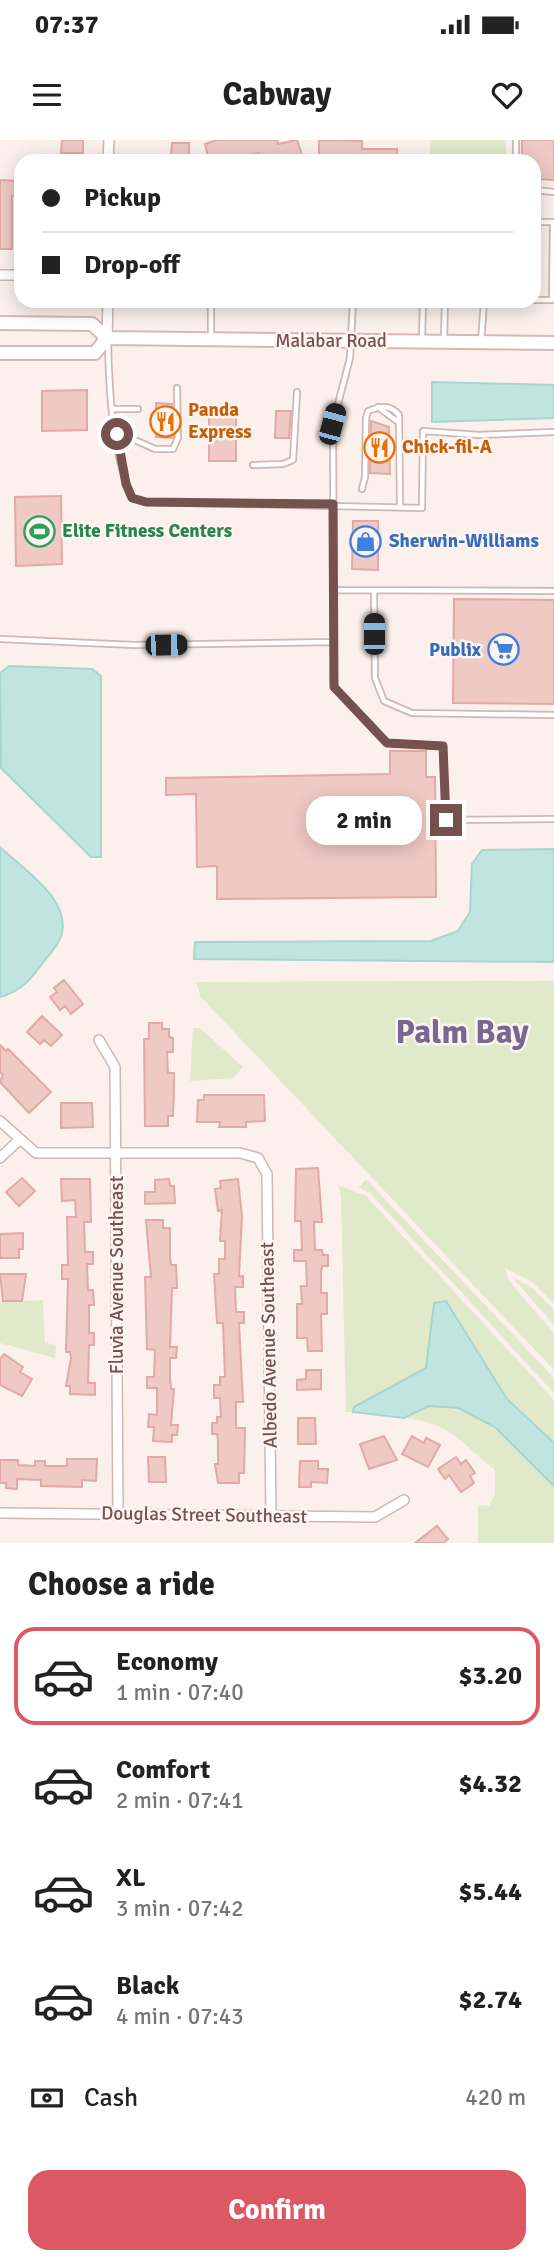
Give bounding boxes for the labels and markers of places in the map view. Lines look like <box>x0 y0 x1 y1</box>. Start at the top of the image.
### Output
place label: Panda Express <box>188 398 252 444</box>
restaurant icon: Panda Express <box>148 404 182 438</box>
restaurant icon: Chick-fil-A <box>362 430 396 464</box>
place label: Chick-fil-A <box>402 435 492 459</box>
sports icon: Elite Fitness Centers <box>22 514 56 548</box>
place label: Elite Fitness Centers <box>62 519 232 543</box>
shop icon: Sherwin-Williams <box>349 524 383 558</box>
place label: Sherwin-Williams <box>389 529 539 553</box>
supermarket icon: Publix <box>487 633 521 667</box>
place label: Publix <box>429 638 482 662</box>

